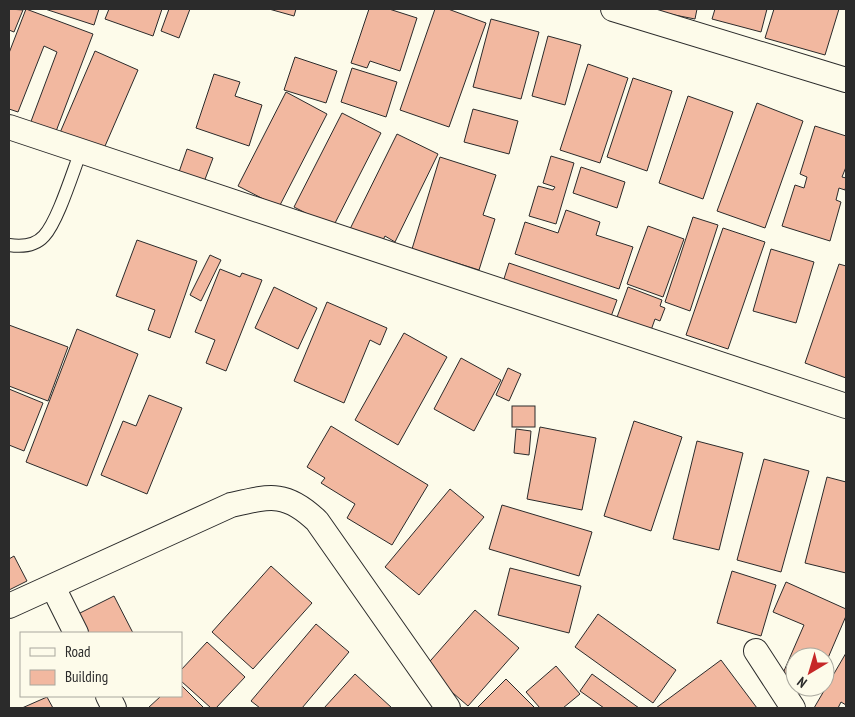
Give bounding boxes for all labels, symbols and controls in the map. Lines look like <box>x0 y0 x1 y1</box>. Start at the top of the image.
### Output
legend <box>20 632 182 697</box>
text: Road <box>65 642 91 661</box>
north arrow <box>785 647 835 697</box>
text: Building <box>65 667 108 686</box>
text: N <box>793 673 811 692</box>

